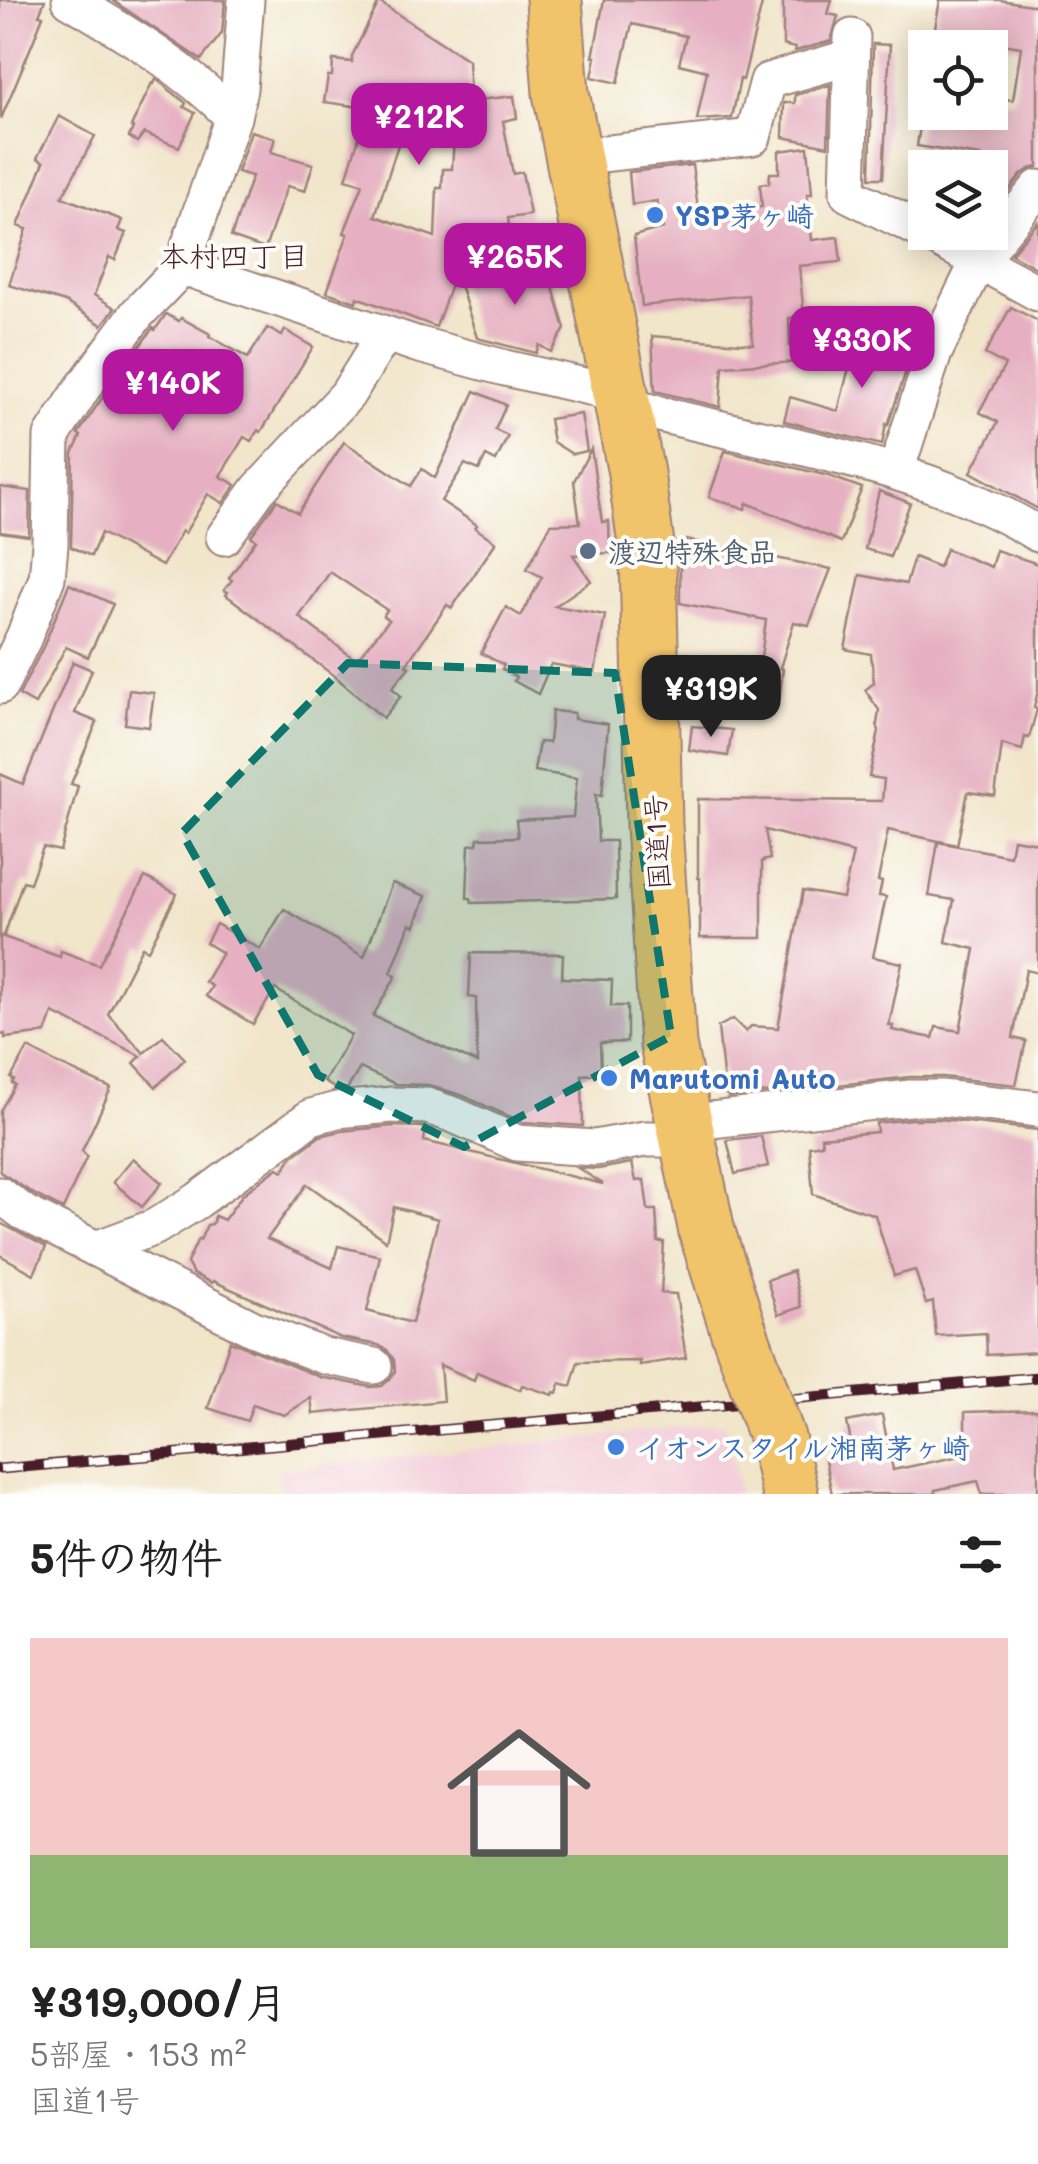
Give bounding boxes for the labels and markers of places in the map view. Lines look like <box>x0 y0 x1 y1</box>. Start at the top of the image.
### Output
pin: ¥212K <box>349 83 489 168</box>
place label: YSP茅ヶ崎 <box>675 197 814 233</box>
marker: YSP茅ヶ崎 <box>644 204 666 226</box>
pin: ¥265K <box>445 223 585 308</box>
pin: ¥330K <box>792 306 932 391</box>
pin: ¥140K <box>103 349 243 434</box>
place label: 渡辺特殊食品 <box>608 533 776 569</box>
marker: 渡辺特殊食品 <box>577 540 599 562</box>
pin: ¥319K <box>641 655 781 740</box>
place label: Marutomi Auto <box>629 1060 836 1096</box>
marker: Marutomi Auto <box>598 1067 620 1089</box>
place label: イオンスタイル湘南茅ヶ崎 <box>636 1429 970 1465</box>
marker: イオンスタイル湘南茅ヶ崎 <box>605 1436 627 1458</box>

